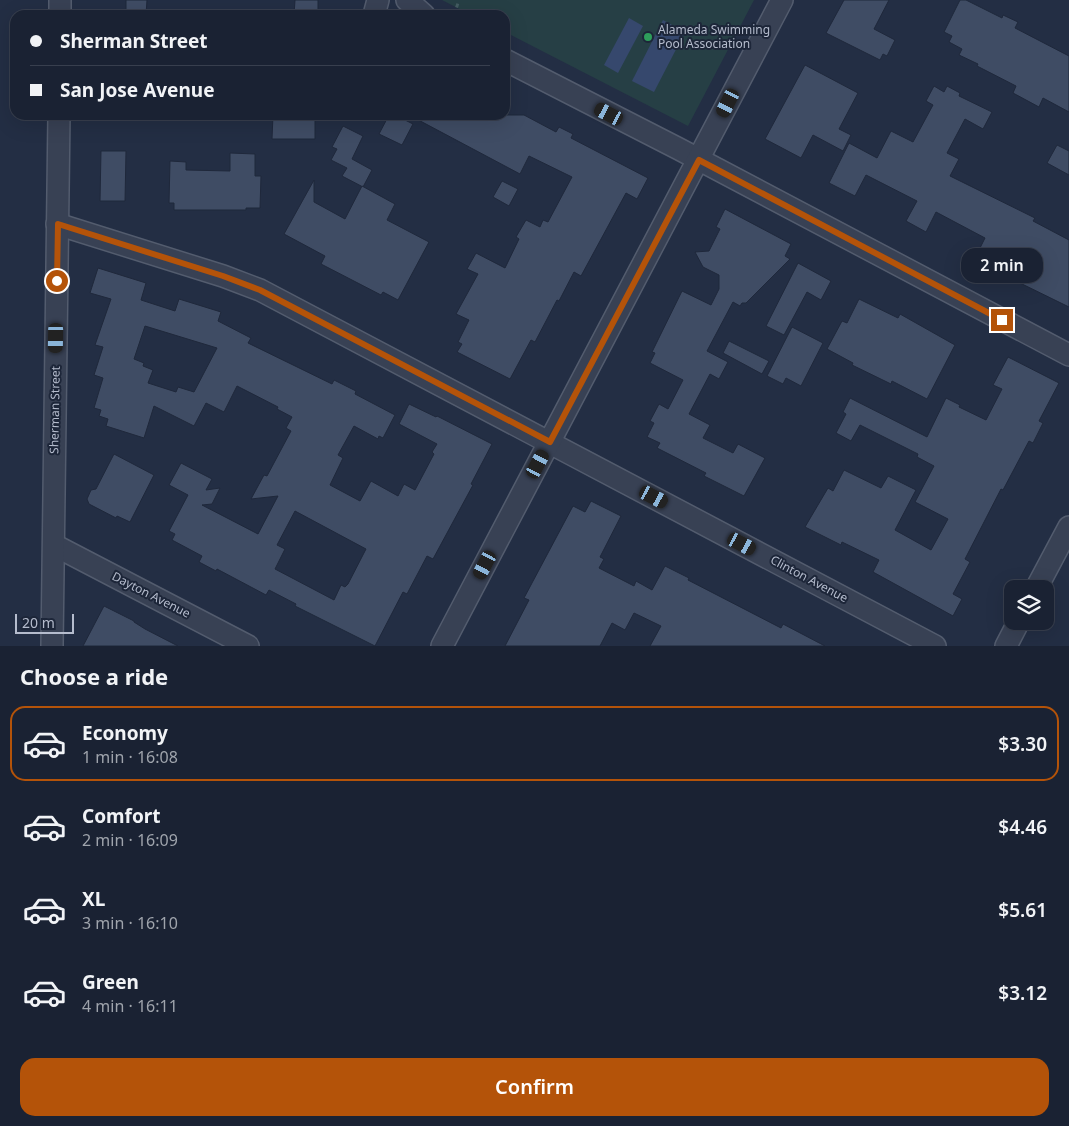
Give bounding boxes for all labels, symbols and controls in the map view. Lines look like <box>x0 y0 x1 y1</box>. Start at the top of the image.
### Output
place label: Alameda Swimming Pool Association <box>658 21 770 52</box>
text: Sherman Street <box>60 28 208 54</box>
marker: Alameda Swimming Pool Association <box>642 31 654 43</box>
text: San Jose Avenue <box>60 77 215 103</box>
car <box>714 86 741 120</box>
car <box>592 101 625 127</box>
callout: 2 min <box>961 248 1043 282</box>
text: 2 min <box>980 254 1024 276</box>
route start <box>46 270 68 292</box>
route end <box>991 309 1013 331</box>
car <box>48 323 63 353</box>
street label: Sherman Street <box>45 365 64 454</box>
car <box>524 447 551 481</box>
car <box>637 483 670 511</box>
car <box>725 530 758 558</box>
car <box>471 548 498 582</box>
street label: Clinton Avenue <box>768 551 851 606</box>
street label: Dayton Avenue <box>109 567 194 622</box>
map controls <box>1004 580 1054 630</box>
button: layers <box>1004 580 1054 630</box>
scale bar <box>15 611 74 634</box>
text: 20 m <box>22 613 55 632</box>
text: Choose a ride <box>20 661 168 691</box>
text: Economy <box>82 720 168 746</box>
icon: car <box>22 721 67 766</box>
text: $3.30 <box>998 731 1047 757</box>
text: 1 min · 16:08 <box>82 746 178 768</box>
text: Comfort <box>82 803 161 829</box>
icon: car <box>22 804 67 849</box>
text: $4.46 <box>998 814 1047 840</box>
text: 2 min · 16:09 <box>82 829 178 851</box>
text: XL <box>82 886 105 912</box>
icon: car <box>22 887 67 932</box>
text: $5.61 <box>998 897 1047 923</box>
text: 3 min · 16:10 <box>82 912 178 934</box>
text: Green <box>82 969 139 995</box>
icon: car <box>22 970 67 1015</box>
text: $3.12 <box>998 980 1047 1006</box>
text: 4 min · 16:11 <box>82 995 178 1017</box>
button: Confirm <box>20 1058 1049 1116</box>

